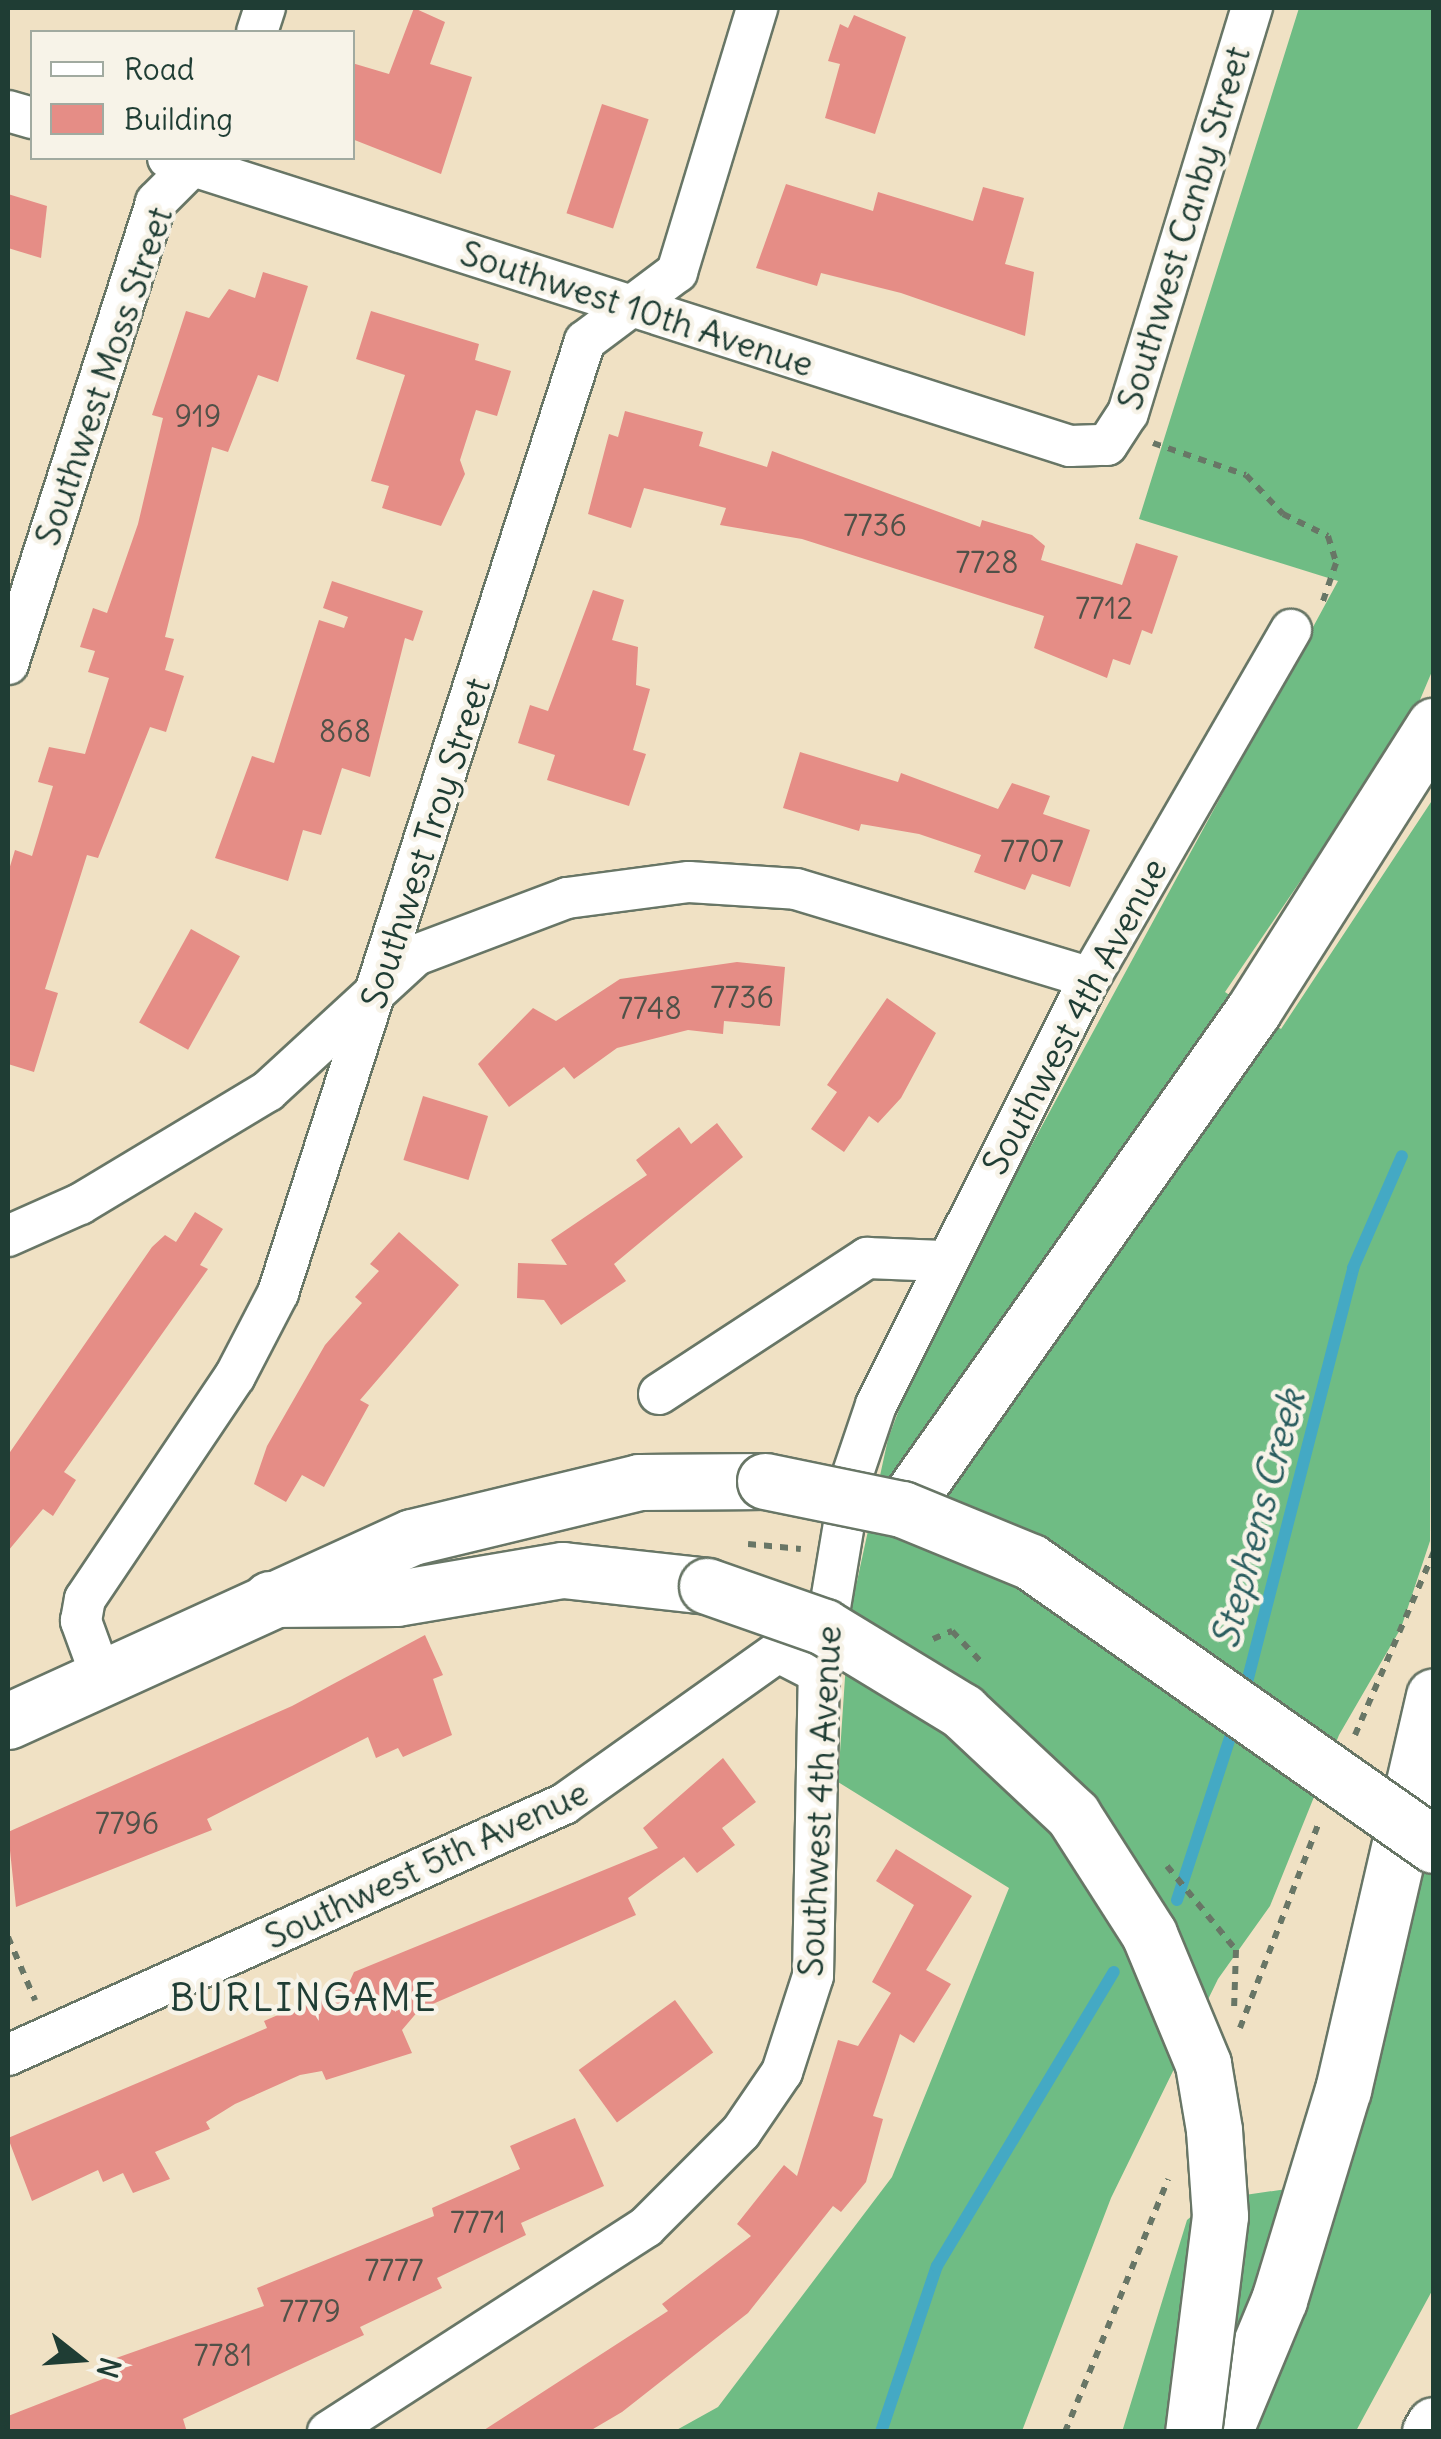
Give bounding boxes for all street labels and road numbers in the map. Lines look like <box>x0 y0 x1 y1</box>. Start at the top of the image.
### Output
street label: Southwest Canby Street <box>1108 41 1258 415</box>
street label: Southwest Moss Street <box>25 201 181 551</box>
street label: Southwest 10th Avenue <box>455 231 819 385</box>
street label: Southwest Troy Street <box>352 672 498 1014</box>
street label: Southwest 4th Avenue <box>973 851 1175 1181</box>
street label: Southwest 4th Avenue <box>789 1624 849 1978</box>
street label: Southwest 5th Avenue <box>258 1771 594 1957</box>

